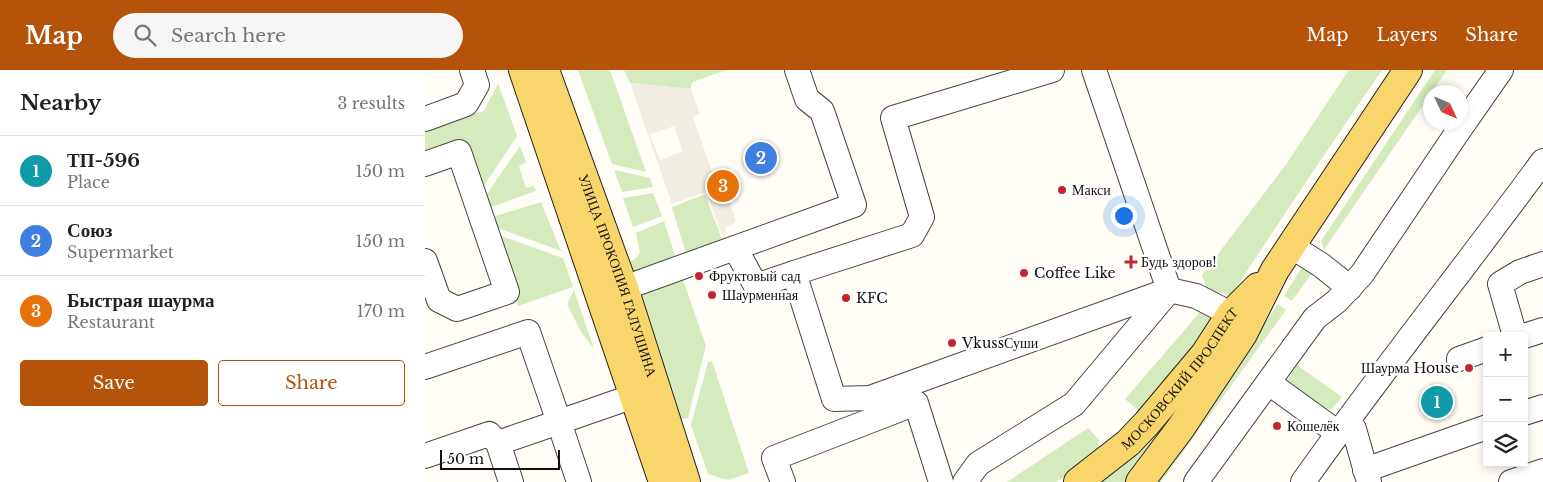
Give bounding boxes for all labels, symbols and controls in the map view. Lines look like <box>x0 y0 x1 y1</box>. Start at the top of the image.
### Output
search box <box>113 13 463 58</box>
text: Map <box>25 21 83 50</box>
icon: search <box>131 21 159 49</box>
text: Search here <box>171 24 286 47</box>
text: Map <box>1307 24 1348 46</box>
text: Layers <box>1376 24 1437 46</box>
text: Share <box>1465 24 1518 46</box>
north arrow <box>1423 85 1468 130</box>
text: Nearby <box>20 90 101 116</box>
text: 3 results <box>337 93 405 113</box>
pin: 2 <box>745 139 777 177</box>
text: ТП-596 <box>67 149 140 172</box>
text: 1 <box>33 161 39 181</box>
text: 150 m <box>356 161 405 181</box>
pin: 3 <box>707 167 739 205</box>
street label: УЛИЦА ПРОКОПИЯ ГАЛУШИНА <box>574 171 661 380</box>
text: Place <box>67 172 110 192</box>
place label: Макси <box>1072 181 1111 199</box>
marker: Макси <box>1056 184 1068 196</box>
your location <box>1111 203 1137 229</box>
text: Союз <box>67 219 112 242</box>
text: 2 <box>31 231 41 251</box>
text: 150 m <box>356 231 405 251</box>
text: Supermarket <box>67 242 174 262</box>
place label: Будь здоров! <box>1141 253 1217 271</box>
marker: Будь здоров! <box>1125 256 1137 268</box>
place label: Coffee Like <box>1034 264 1116 282</box>
place label: Фруктовый сад <box>709 267 801 285</box>
marker: Coffee Like <box>1018 267 1030 279</box>
marker: Фруктовый сад <box>693 270 705 282</box>
place label: Шаурменная <box>722 286 799 304</box>
text: Быстрая шаурма <box>67 289 214 312</box>
marker: Шаурменная <box>706 289 718 301</box>
place label: KFC <box>856 289 888 307</box>
marker: KFC <box>840 292 852 304</box>
text: 3 <box>31 301 41 321</box>
text: 170 m <box>357 301 405 321</box>
street label: МОСКОВСКИЙ ПРОСПЕКТ <box>1117 303 1242 454</box>
text: Restaurant <box>67 312 155 332</box>
map controls <box>1483 332 1528 467</box>
button: + <box>1483 332 1528 377</box>
place label: VkussСуши <box>961 334 1039 352</box>
marker: VkussСуши <box>946 337 958 349</box>
place label: Шаурма House <box>1361 359 1459 377</box>
button: Save <box>20 360 208 406</box>
button: Share <box>218 360 405 406</box>
marker: Шаурма House <box>1463 362 1475 374</box>
button: − <box>1483 377 1528 422</box>
pin: 1 <box>1421 383 1453 421</box>
place label: Кошелёк <box>1287 417 1340 435</box>
marker: Кошелёк <box>1271 420 1283 432</box>
button: layers <box>1483 422 1528 467</box>
scale bar <box>440 447 560 470</box>
text: 50 m <box>447 450 484 468</box>

